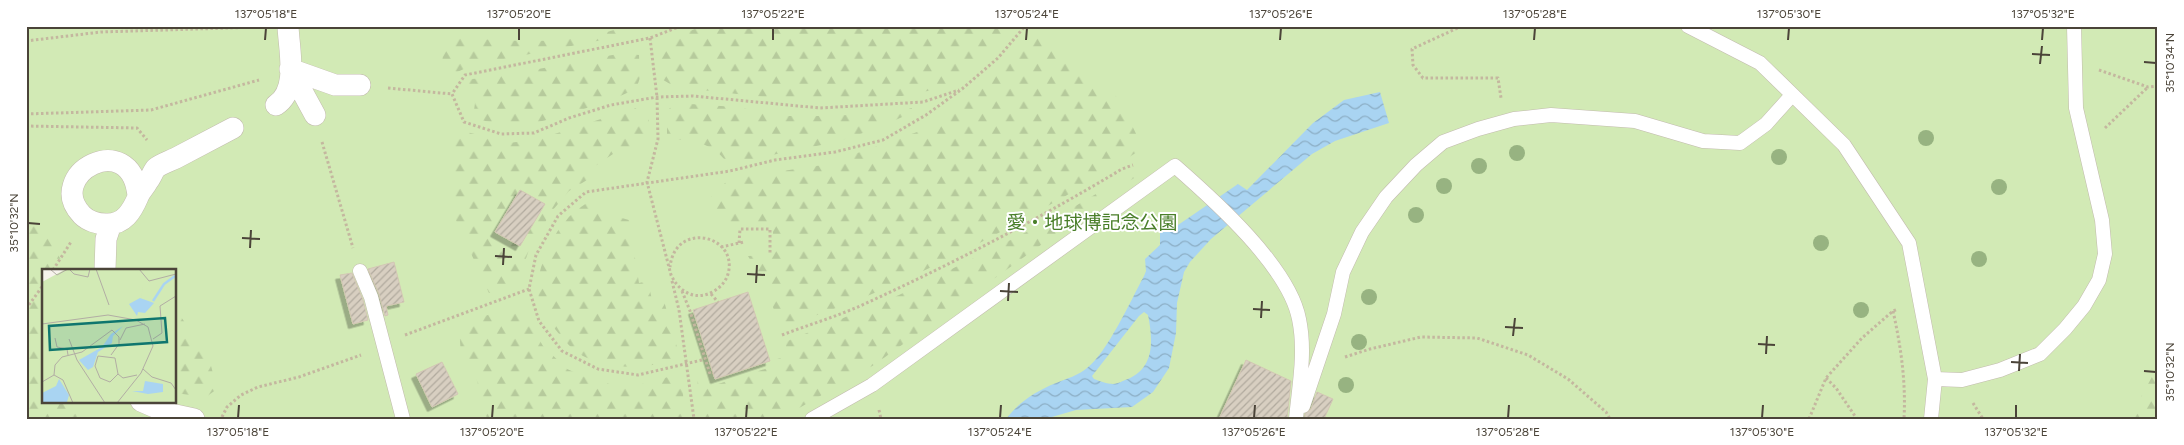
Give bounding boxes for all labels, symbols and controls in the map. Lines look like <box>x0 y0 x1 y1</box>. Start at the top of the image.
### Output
text: 137°05'18"E <box>235 7 297 21</box>
text: 137°05'20"E <box>487 7 551 21</box>
text: 137°05'22"E <box>741 7 805 21</box>
text: 137°05'24"E <box>995 7 1059 21</box>
text: 137°05'26"E <box>1249 7 1313 21</box>
text: 137°05'28"E <box>1503 7 1567 21</box>
text: 137°05'30"E <box>1757 7 1821 21</box>
text: 137°05'32"E <box>2011 7 2075 21</box>
text: 35°10'34"N <box>2163 33 2177 93</box>
text: 35°10'32"N <box>7 193 21 253</box>
park label: 愛・地球博記念公園 <box>1006 211 1178 234</box>
inset map <box>42 269 176 402</box>
text: 35°10'32"N <box>2163 342 2177 402</box>
text: 137°05'18"E <box>207 425 269 439</box>
text: 137°05'20"E <box>460 425 524 439</box>
text: 137°05'22"E <box>714 425 778 439</box>
text: 137°05'24"E <box>968 425 1032 439</box>
text: 137°05'26"E <box>1222 425 1286 439</box>
text: 137°05'28"E <box>1476 425 1540 439</box>
text: 137°05'30"E <box>1730 425 1794 439</box>
text: 137°05'32"E <box>1984 425 2048 439</box>

